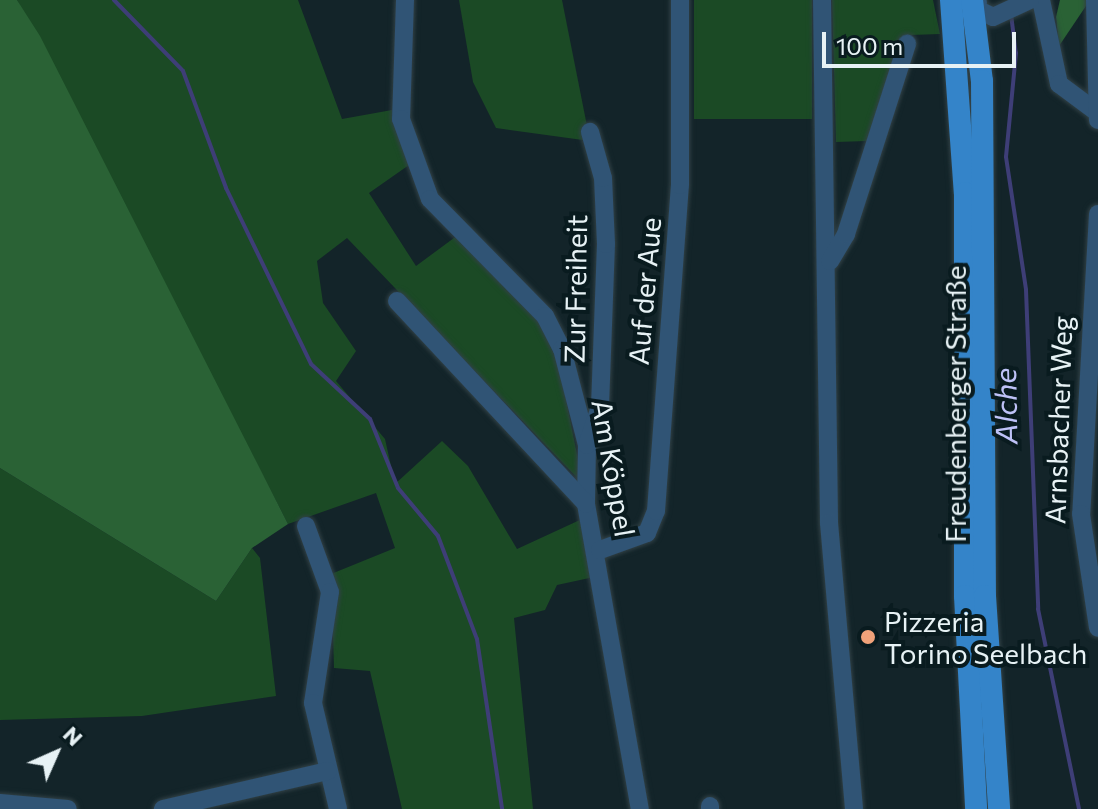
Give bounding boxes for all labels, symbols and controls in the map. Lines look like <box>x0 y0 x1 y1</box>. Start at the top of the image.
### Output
scale bar <box>826 16 1020 66</box>
text: 100 m <box>836 31 903 60</box>
street label: Zur Freiheit <box>557 214 593 364</box>
street label: Auf der Aue <box>621 216 667 366</box>
street label: Freudenberger Straße <box>938 265 972 543</box>
street label: Arnsbacher Weg <box>1038 315 1078 525</box>
water label: Alche <box>986 368 1024 444</box>
street label: Am Köppel <box>585 397 643 539</box>
place label: Pizzeria Torino Seelbach <box>884 604 1087 670</box>
marker: Pizzeria Torino Seelbach <box>859 628 877 646</box>
north arrow <box>16 713 96 793</box>
text: N <box>58 720 89 751</box>

